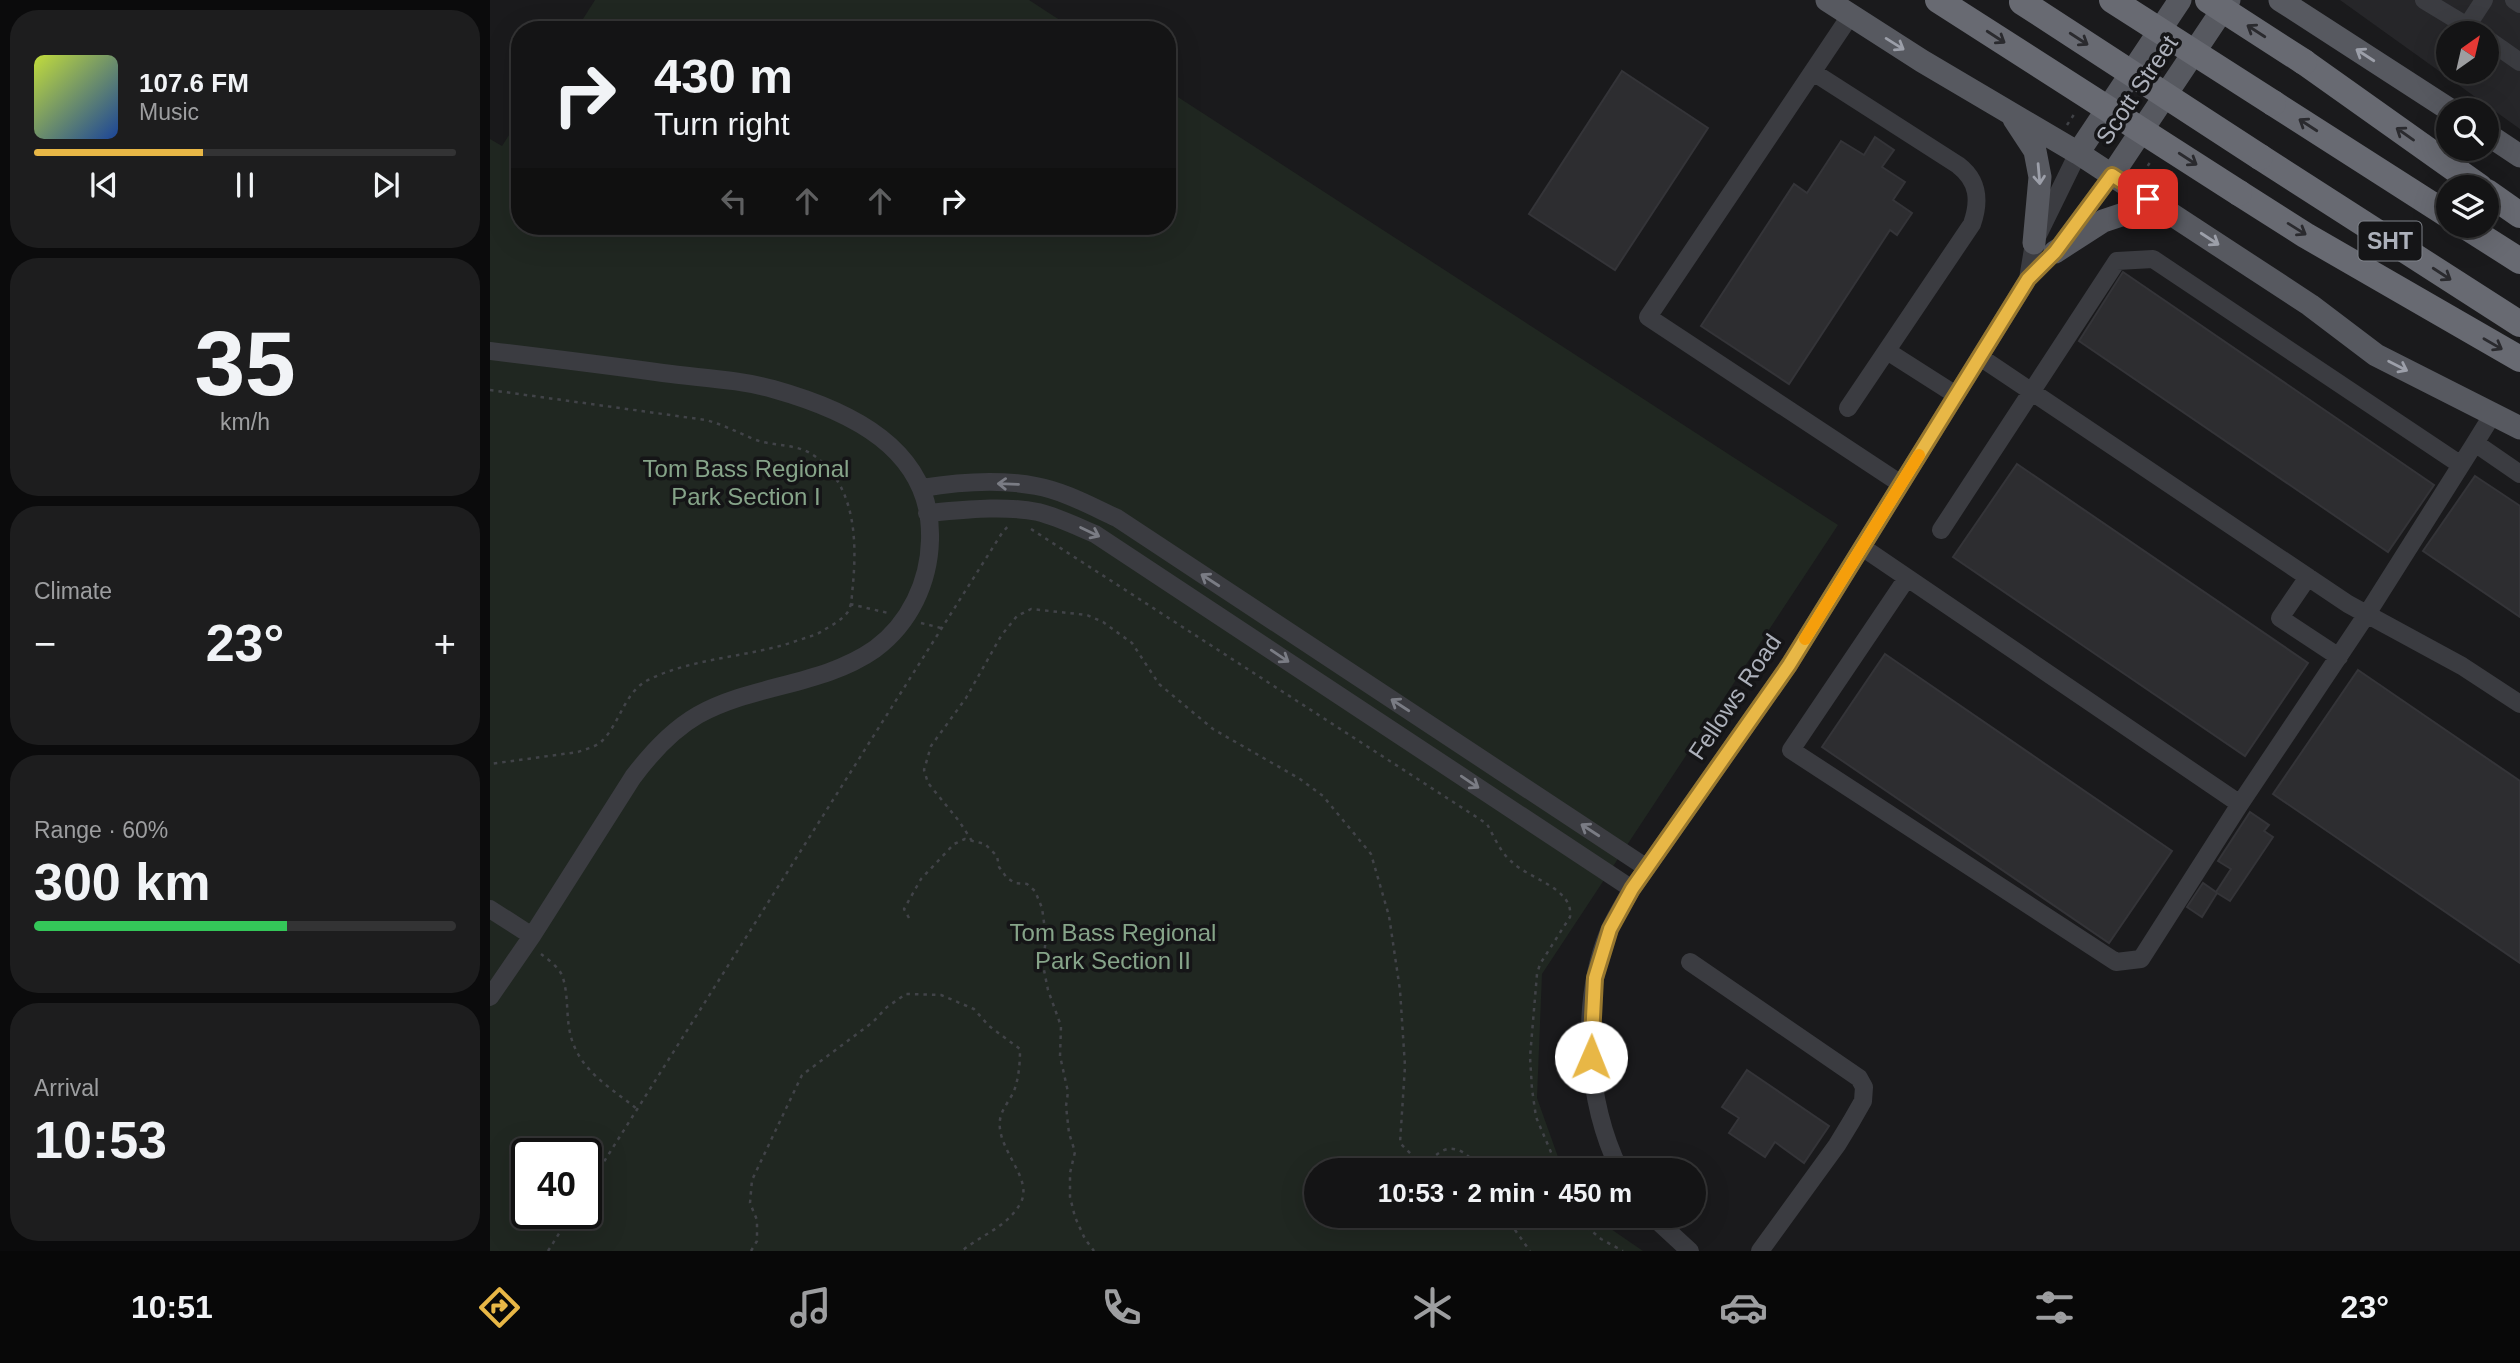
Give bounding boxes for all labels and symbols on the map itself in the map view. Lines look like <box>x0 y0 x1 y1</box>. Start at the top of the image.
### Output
north arrow <box>2436 21 2499 84</box>
one-way arrow <box>2247 24 2266 38</box>
one-way arrow <box>1986 29 2005 44</box>
street label: Scott Street <box>2090 30 2183 149</box>
one-way arrow <box>2069 33 2089 47</box>
one-way arrow <box>1884 37 1904 51</box>
one-way arrow <box>2355 48 2375 62</box>
one-way arrow <box>2299 118 2319 132</box>
one-way arrow <box>2396 127 2415 141</box>
one-way arrow <box>2177 153 2197 167</box>
one-way arrow <box>2032 162 2045 185</box>
pin <box>2118 169 2178 229</box>
road number: SHT <box>2358 222 2422 260</box>
one-way arrow <box>2286 223 2306 237</box>
one-way arrow <box>2199 233 2219 247</box>
one-way arrow <box>2431 267 2451 281</box>
one-way arrow <box>2483 337 2503 351</box>
one-way arrow <box>2387 360 2408 374</box>
park label: Tom Bass Regional Park Section I <box>643 455 849 510</box>
one-way arrow <box>996 477 1019 490</box>
one-way arrow <box>1079 526 1100 539</box>
one-way arrow <box>1201 572 1220 587</box>
street label: Fellows Road <box>1683 629 1786 765</box>
one-way arrow <box>1270 649 1289 663</box>
one-way arrow <box>1391 698 1410 712</box>
one-way arrow <box>1460 774 1479 789</box>
one-way arrow <box>1581 823 1600 837</box>
park label: Tom Bass Regional Park Section II <box>1010 919 1216 974</box>
position arrow <box>1554 1020 1628 1094</box>
speed limit sign: 40 <box>511 1138 602 1229</box>

